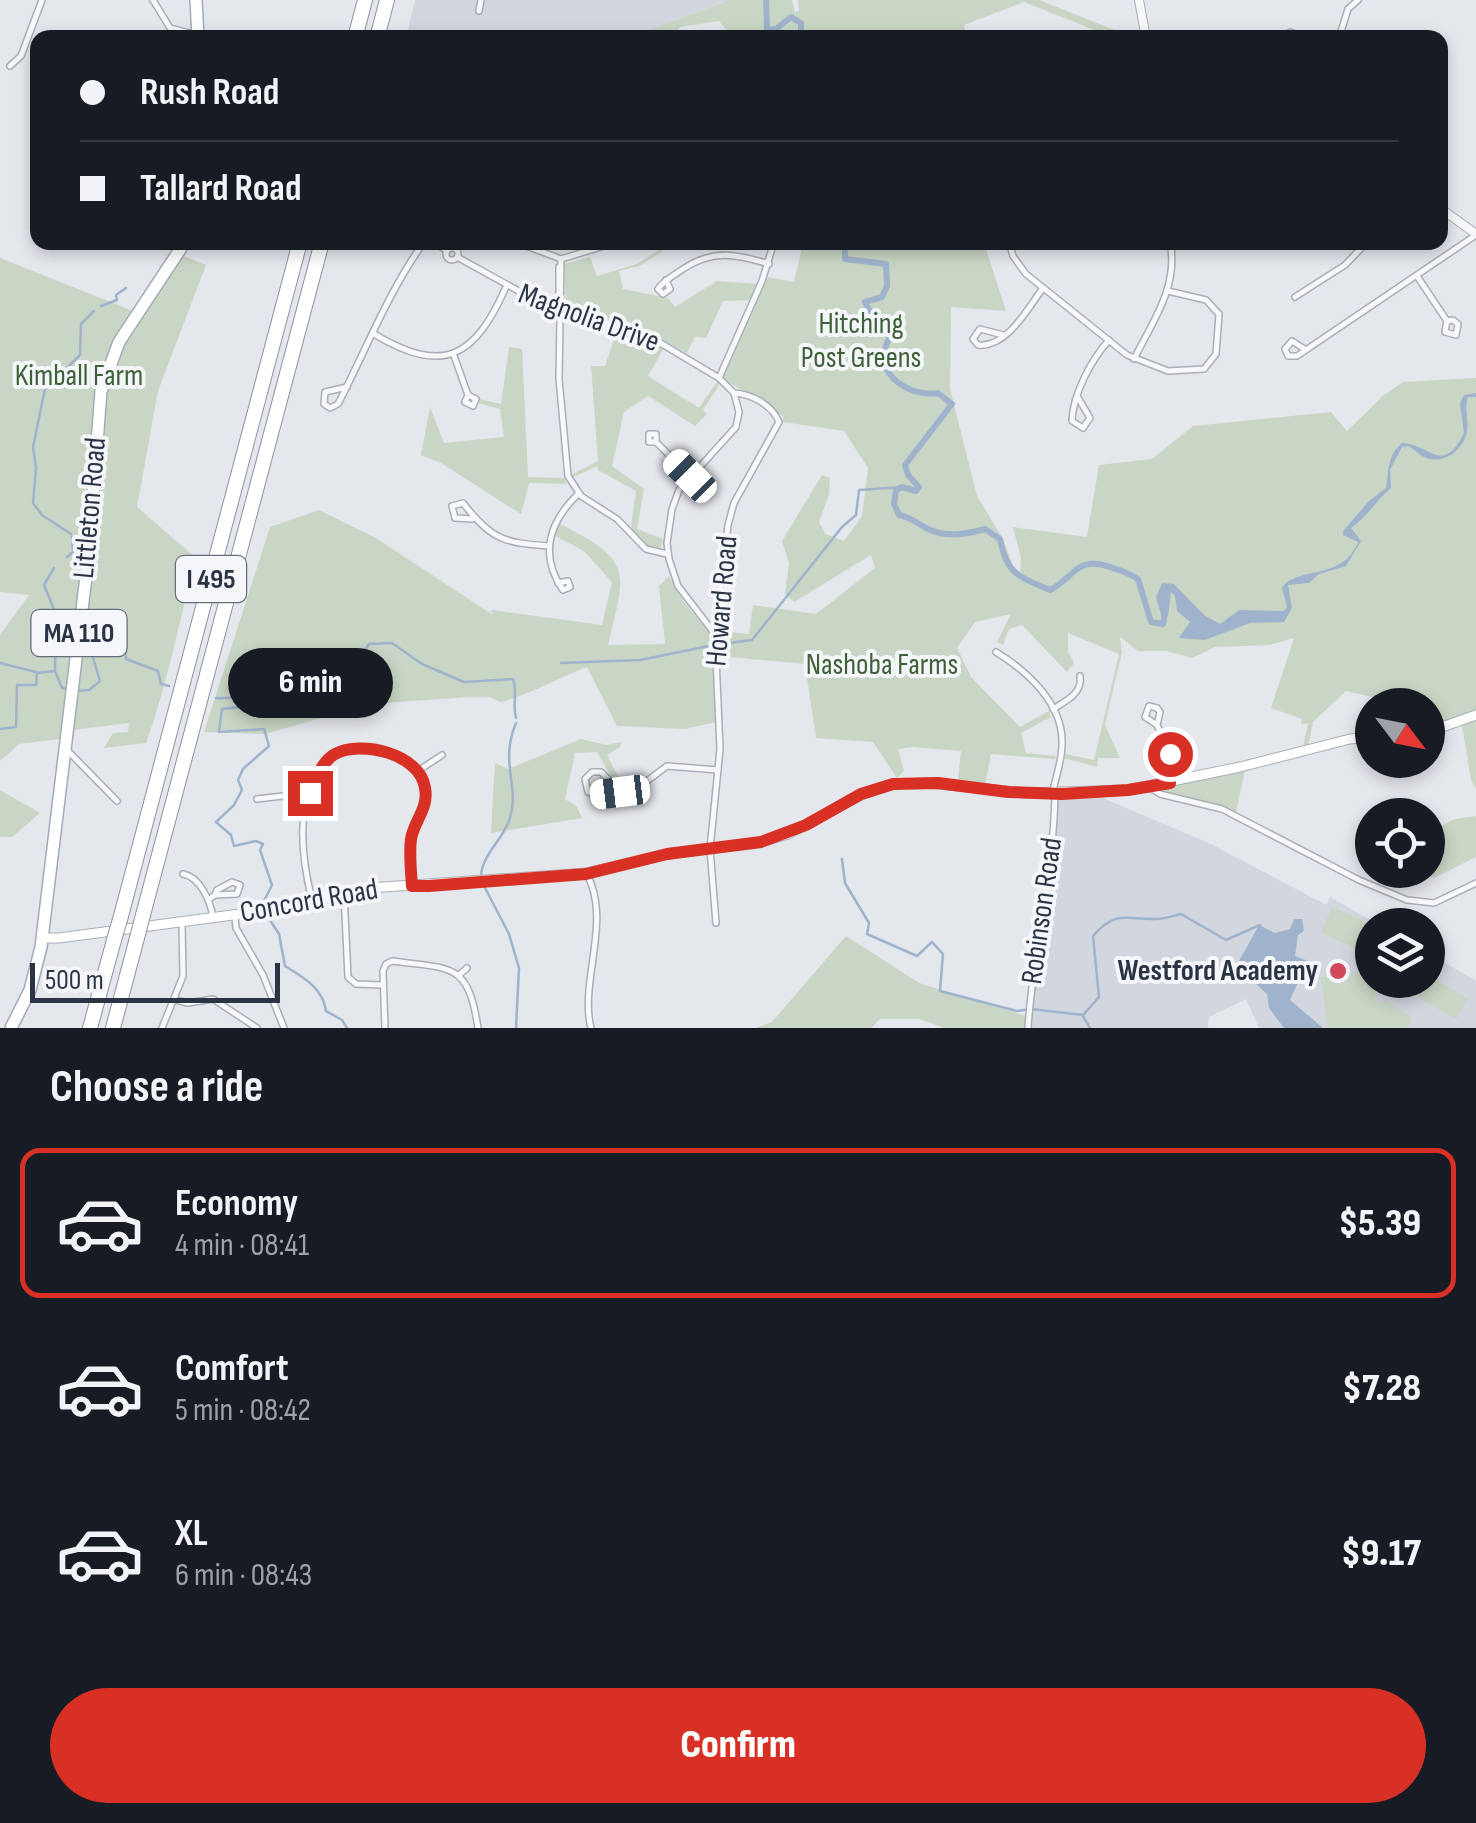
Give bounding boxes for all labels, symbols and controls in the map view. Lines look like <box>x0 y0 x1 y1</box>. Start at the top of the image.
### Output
text: Rush Road <box>140 70 279 115</box>
text: Tallard Road <box>140 166 301 211</box>
street label: Magnolia Drive <box>514 276 664 360</box>
park label: Hitching Post Greens <box>801 306 921 376</box>
park label: Kimball Farm <box>15 358 143 394</box>
street label: Littleton Road <box>66 436 114 580</box>
car <box>658 444 722 508</box>
street label: Howard Road <box>698 534 746 668</box>
road number: I 495 <box>176 556 246 602</box>
road number: MA 110 <box>32 610 126 656</box>
park label: Nashoba Farms <box>806 647 958 683</box>
callout: 6 min <box>228 648 392 718</box>
text: 6 min <box>279 663 342 702</box>
north arrow <box>1355 688 1445 778</box>
map controls <box>1355 688 1445 998</box>
route start <box>1148 732 1193 777</box>
route end <box>288 771 333 816</box>
car <box>588 773 652 811</box>
button: locate <box>1355 798 1445 888</box>
street label: Robinson Road <box>1014 835 1070 987</box>
street label: Concord Road <box>237 871 381 931</box>
button: layers <box>1355 908 1445 998</box>
place label: Westford Academy <box>1117 953 1319 989</box>
scale bar <box>30 958 280 1003</box>
marker: Westford Academy <box>1327 960 1349 982</box>
text: 500 m <box>45 964 104 997</box>
text: Choose a ride <box>50 1060 263 1115</box>
icon: car <box>55 1178 145 1268</box>
text: Economy <box>175 1181 298 1226</box>
text: $5.39 <box>1339 1201 1421 1246</box>
text: 4 min · 08:41 <box>175 1226 309 1265</box>
icon: car <box>55 1343 145 1433</box>
text: Comfort <box>175 1346 289 1391</box>
text: $7.28 <box>1342 1366 1421 1411</box>
text: 5 min · 08:42 <box>175 1391 311 1430</box>
icon: car <box>55 1508 145 1598</box>
text: XL <box>175 1511 208 1556</box>
text: $9.17 <box>1341 1531 1421 1576</box>
text: 6 min · 08:43 <box>175 1556 312 1595</box>
button: Confirm <box>50 1688 1426 1803</box>

